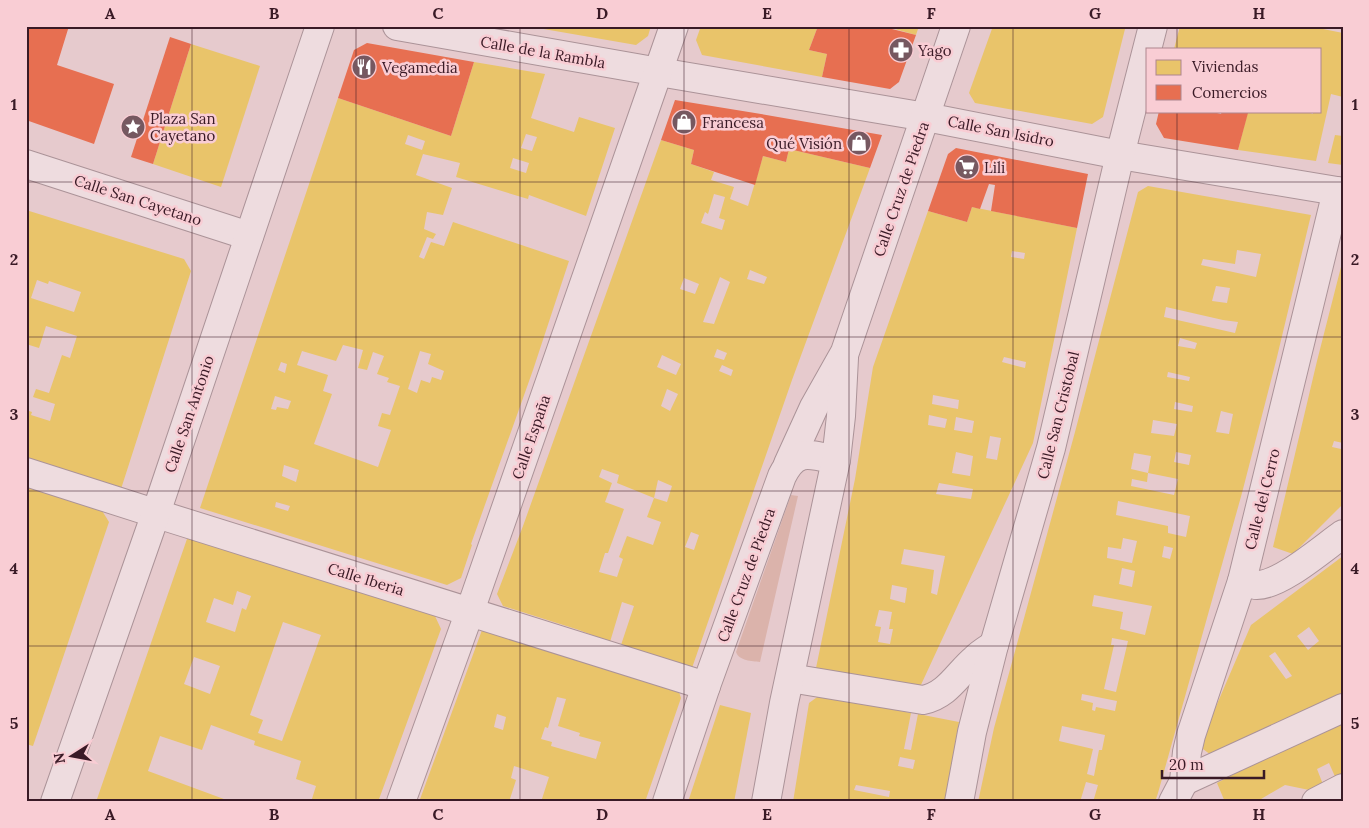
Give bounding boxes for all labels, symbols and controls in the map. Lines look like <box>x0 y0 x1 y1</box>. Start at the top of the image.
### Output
text: A <box>105 3 116 23</box>
text: B <box>269 3 280 23</box>
text: C <box>432 3 444 23</box>
text: D <box>596 3 608 23</box>
text: E <box>762 3 772 23</box>
text: F <box>926 3 936 23</box>
text: G <box>1089 3 1101 23</box>
text: H <box>1253 3 1266 23</box>
street label: Calle de la Rambla <box>479 32 607 72</box>
pharmacy icon: Yago <box>888 37 914 63</box>
place label: Yago <box>917 41 952 60</box>
legend <box>1146 48 1322 112</box>
restaurant icon: Vegamedia <box>351 54 377 80</box>
text: Viviendas <box>1191 57 1259 76</box>
place label: Vegamedia <box>381 58 458 77</box>
text: Comercios <box>1192 83 1267 102</box>
text: 1 <box>11 94 17 114</box>
text: 1 <box>1352 94 1358 114</box>
place label: Plaza San Cayetano <box>150 109 216 145</box>
shop icon: Francesa <box>671 109 697 135</box>
street label: Calle San Isidro <box>946 111 1056 151</box>
place label: Francesa <box>702 113 764 132</box>
place icon: Plaza San Cayetano <box>120 114 146 140</box>
street label: Calle Cruz de Piedra <box>869 119 933 259</box>
shop icon: Qué Visión <box>846 130 872 156</box>
place label: Qué Visión <box>766 134 842 153</box>
supermarket icon: Lili <box>954 154 980 180</box>
place label: Lili <box>984 158 1005 177</box>
street label: Calle San Cayetano <box>72 170 204 230</box>
text: 2 <box>10 249 18 269</box>
text: 2 <box>1351 249 1359 269</box>
street label: Calle San Cristobal <box>1033 349 1083 481</box>
street label: Calle San Antonio <box>160 353 218 475</box>
street label: Calle España <box>508 392 554 482</box>
text: 3 <box>10 404 19 424</box>
text: 3 <box>1351 404 1360 424</box>
street label: Calle del Cerro <box>1240 446 1284 552</box>
street label: Calle Cruz de Piedra <box>713 505 779 645</box>
text: 4 <box>10 558 19 578</box>
street label: Calle Iberia <box>326 558 407 600</box>
text: 4 <box>1351 558 1360 578</box>
text: 5 <box>10 713 19 733</box>
text: 5 <box>1351 713 1360 733</box>
north arrow <box>48 730 98 780</box>
scale bar <box>1162 748 1264 780</box>
text: N <box>49 751 69 766</box>
text: 20 m <box>1169 755 1204 774</box>
text: A <box>105 804 116 824</box>
text: B <box>269 804 280 824</box>
text: C <box>432 804 444 824</box>
text: D <box>596 804 608 824</box>
text: E <box>762 804 772 824</box>
text: F <box>926 804 936 824</box>
text: G <box>1089 804 1101 824</box>
text: H <box>1253 804 1266 824</box>

